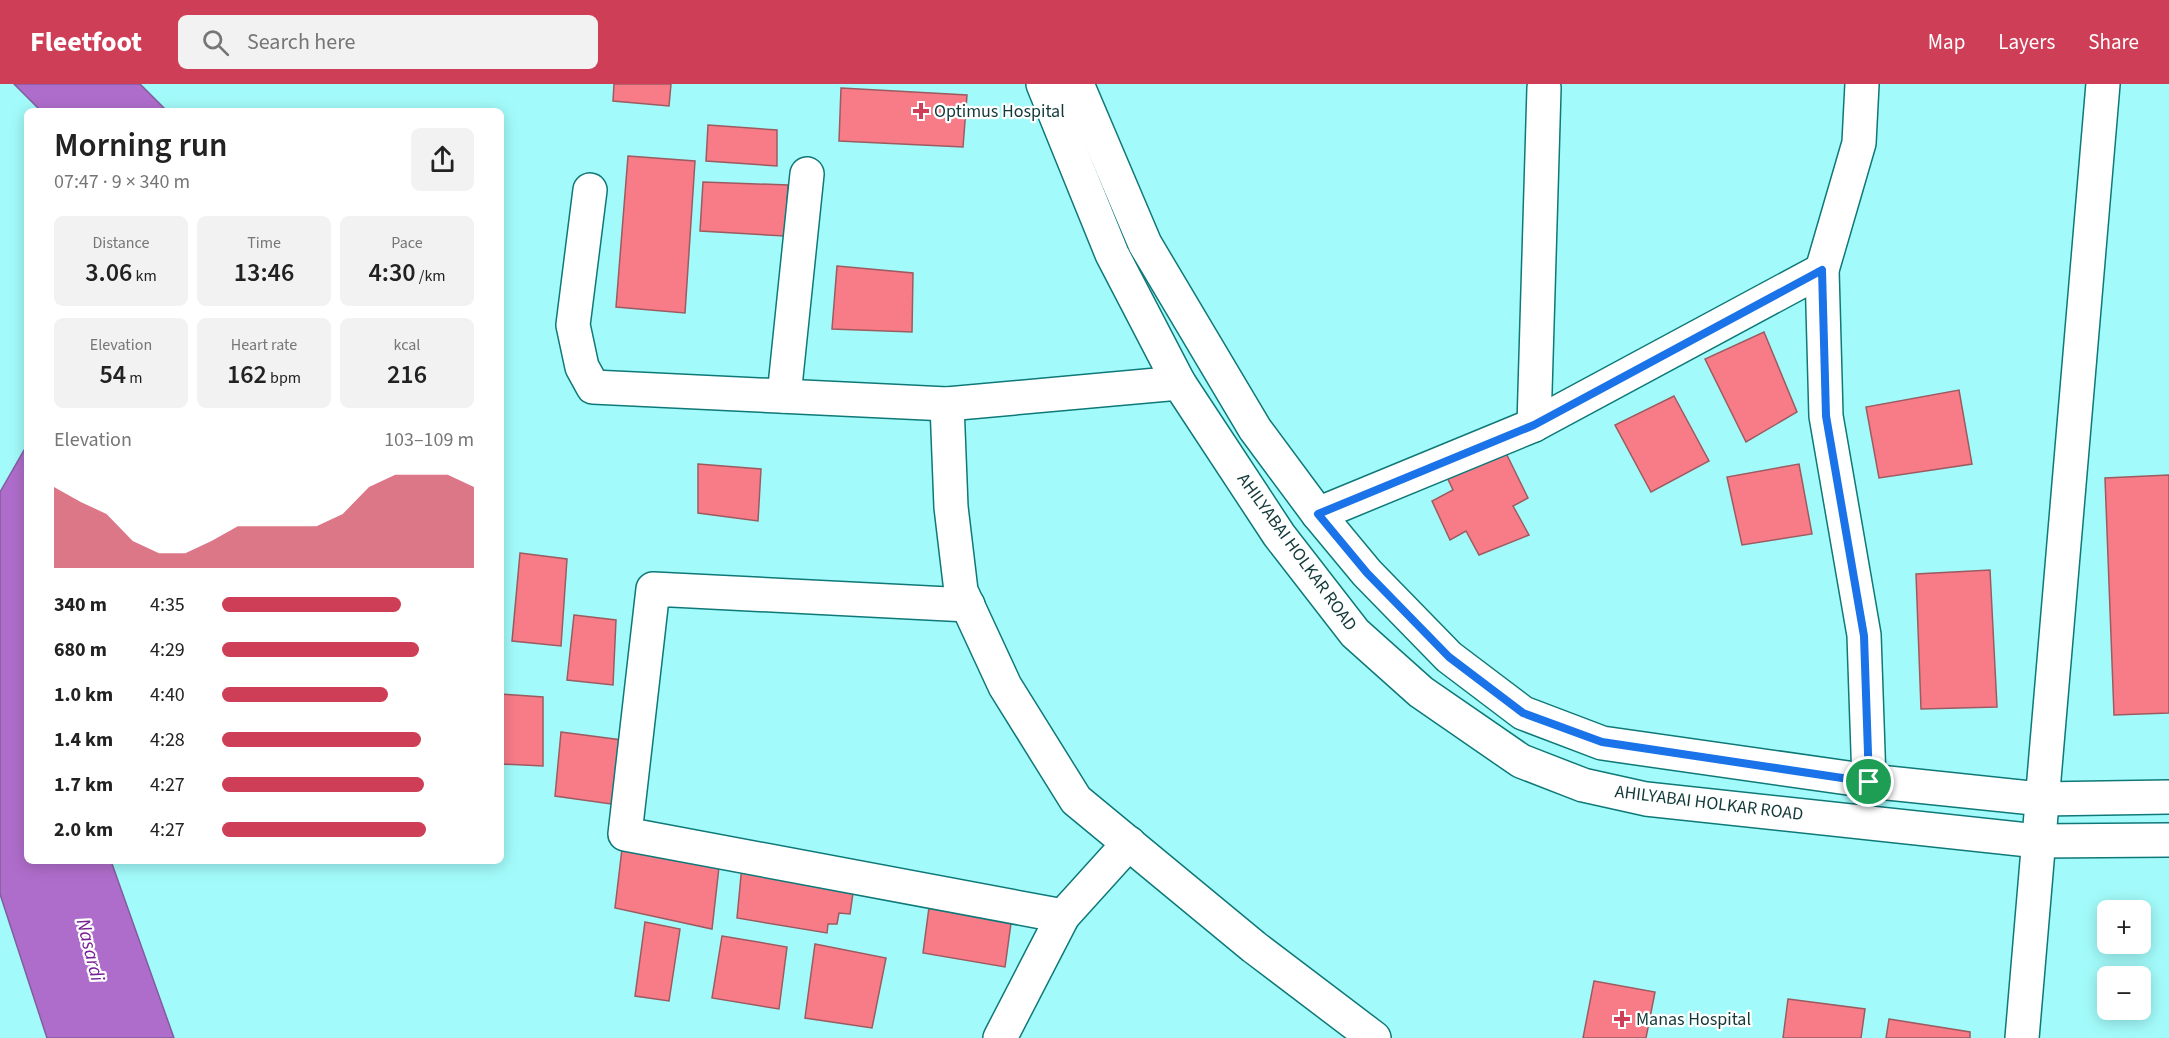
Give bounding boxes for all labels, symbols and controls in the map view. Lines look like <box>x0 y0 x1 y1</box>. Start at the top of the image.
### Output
search box <box>178 15 598 69</box>
text: Fleetfoot <box>30 22 142 62</box>
icon: search <box>199 26 232 59</box>
text: Search here <box>247 26 355 58</box>
text: Map <box>1928 27 1965 57</box>
text: Layers <box>1998 27 2055 57</box>
text: Share <box>2088 27 2139 57</box>
place label: Optimus Hospital <box>934 99 1065 124</box>
marker: Optimus Hospital <box>912 102 930 120</box>
text: Morning run <box>54 122 228 169</box>
button: share <box>411 128 474 191</box>
text: 07:47 · 9 × 340 m <box>54 168 190 196</box>
text: Distance <box>93 232 149 254</box>
text: Time <box>247 232 281 254</box>
text: Pace <box>391 232 423 254</box>
text: 3.06 <box>85 254 132 291</box>
text: 13:46 <box>234 254 294 291</box>
text: 4:30 <box>368 254 416 291</box>
text: km <box>132 265 157 287</box>
text: /km <box>416 265 446 287</box>
text: Elevation <box>90 334 152 356</box>
text: Heart rate <box>231 334 297 356</box>
text: kcal <box>394 334 420 356</box>
text: 54 <box>99 356 126 393</box>
text: 162 <box>227 356 267 393</box>
text: 216 <box>387 356 427 393</box>
text: m <box>126 367 143 389</box>
text: bpm <box>267 367 301 389</box>
text: Elevation <box>54 426 132 454</box>
text: 103–109 m <box>384 426 474 454</box>
street label: AHILYABAI HOLKAR ROAD <box>1231 468 1363 636</box>
text: 340 m <box>54 591 107 619</box>
text: 4:35 <box>150 591 185 619</box>
text: 680 m <box>54 636 107 664</box>
text: 4:29 <box>150 636 185 664</box>
text: 1.0 km <box>54 681 113 709</box>
text: 4:40 <box>150 681 185 709</box>
text: 1.4 km <box>54 726 113 754</box>
text: 4:28 <box>150 726 185 754</box>
pin <box>1843 756 1894 807</box>
icon: arrive <box>1852 765 1885 798</box>
text: 1.7 km <box>54 771 113 799</box>
text: 4:27 <box>150 771 185 799</box>
street label: AHILYABAI HOLKAR ROAD <box>1613 779 1805 827</box>
text: 2.0 km <box>54 816 113 844</box>
text: 4:27 <box>150 816 185 844</box>
map controls <box>2097 900 2151 1020</box>
button: + <box>2097 900 2151 954</box>
water label: Nasardi <box>69 916 111 985</box>
button: − <box>2097 966 2151 1020</box>
place label: Manas Hospital <box>1636 1007 1751 1032</box>
marker: Manas Hospital <box>1613 1010 1631 1028</box>

